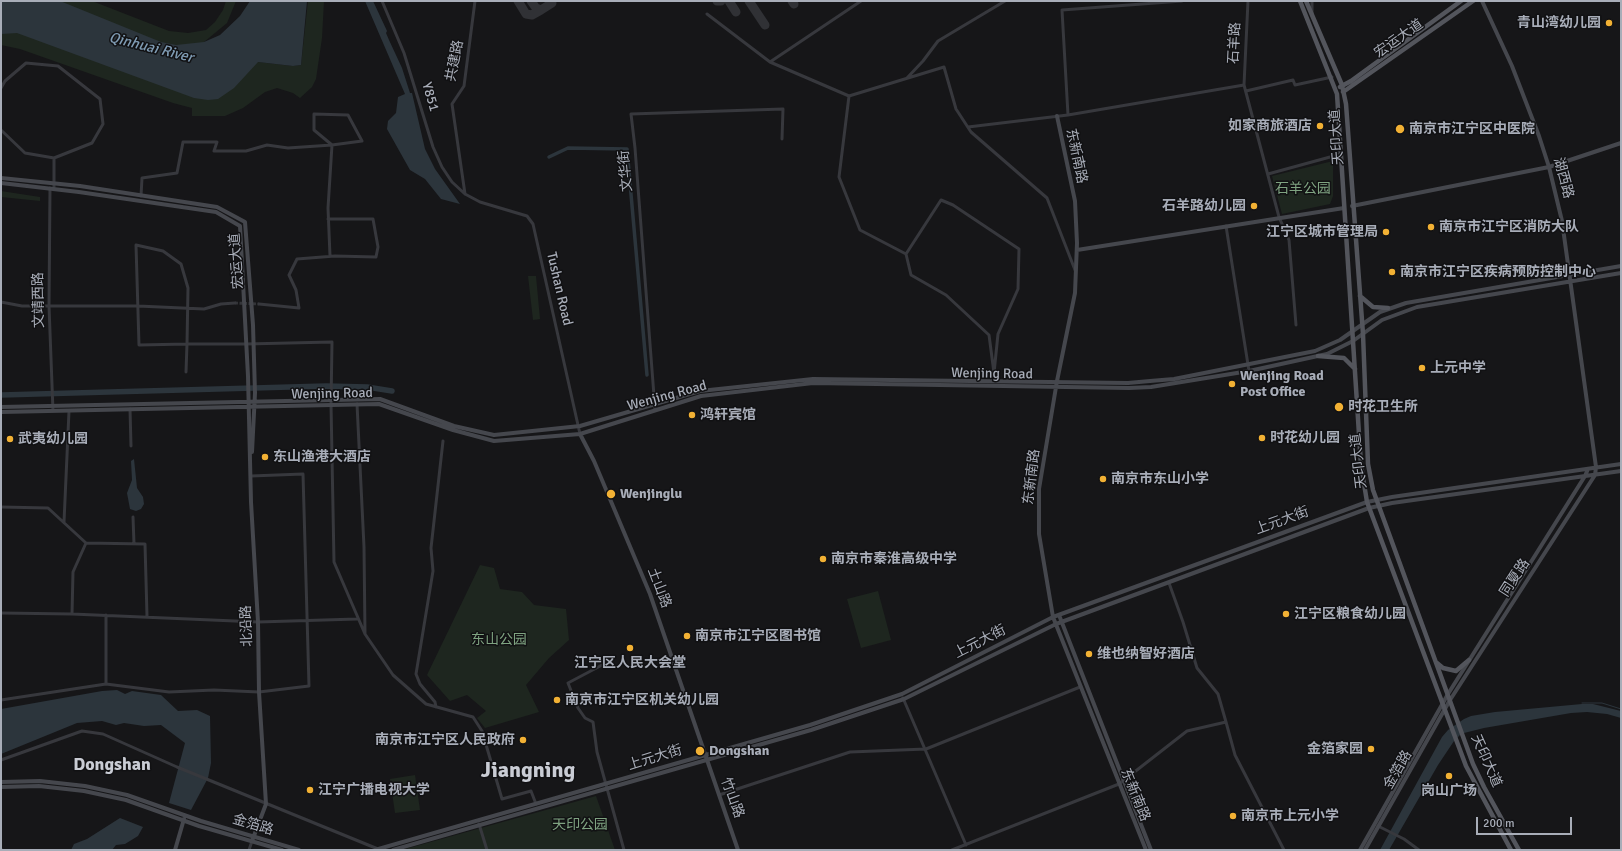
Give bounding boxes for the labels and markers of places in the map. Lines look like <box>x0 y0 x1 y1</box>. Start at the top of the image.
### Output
place label: 青山湾幼儿园 <box>1517 15 1601 31</box>
marker: 青山湾幼儿园 <box>1604 18 1614 28</box>
place label: 如家商旅酒店 <box>1228 118 1312 134</box>
marker: 如家商旅酒店 <box>1315 121 1325 131</box>
place label: 南京市江宁区中医院 <box>1409 121 1535 137</box>
marker: 南京市江宁区中医院 <box>1394 123 1406 135</box>
place label: 石羊路幼儿园 <box>1162 198 1246 214</box>
marker: 石羊路幼儿园 <box>1249 201 1259 211</box>
place label: 南京市江宁区消防大队 <box>1439 219 1579 235</box>
marker: 南京市江宁区消防大队 <box>1426 222 1436 232</box>
place label: 江宁区城市管理局 <box>1266 224 1378 240</box>
marker: 江宁区城市管理局 <box>1381 227 1391 237</box>
place label: 南京市江宁区疾病预防控制中心 <box>1400 264 1596 280</box>
marker: 南京市江宁区疾病预防控制中心 <box>1387 267 1397 277</box>
place label: 上元中学 <box>1430 360 1486 376</box>
marker: 上元中学 <box>1417 363 1427 373</box>
place label: Wenjing Road Post Office <box>1240 368 1324 400</box>
marker: Wenjing Road Post Office <box>1227 379 1237 389</box>
place label: 时花卫生所 <box>1348 399 1418 415</box>
marker: 时花卫生所 <box>1333 401 1345 413</box>
place label: 鸿轩宾馆 <box>700 407 756 423</box>
marker: 鸿轩宾馆 <box>687 410 697 420</box>
place label: 时花幼儿园 <box>1270 430 1340 446</box>
place label: 武夷幼儿园 <box>18 431 88 447</box>
marker: 时花幼儿园 <box>1257 433 1267 443</box>
marker: 武夷幼儿园 <box>5 434 15 444</box>
place label: 东山渔港大酒店 <box>273 449 371 465</box>
marker: 东山渔港大酒店 <box>260 452 270 462</box>
place label: 南京市东山小学 <box>1111 471 1209 487</box>
marker: 南京市东山小学 <box>1098 474 1108 484</box>
place label: Wenjinglu <box>620 486 682 502</box>
marker: Wenjinglu <box>605 488 617 500</box>
place label: 南京市秦淮高级中学 <box>831 551 957 567</box>
marker: 南京市秦淮高级中学 <box>818 554 828 564</box>
place label: 江宁区粮食幼儿园 <box>1294 606 1406 622</box>
marker: 江宁区粮食幼儿园 <box>1281 609 1291 619</box>
place label: 南京市江宁区图书馆 <box>695 628 821 644</box>
marker: 南京市江宁区图书馆 <box>682 631 692 641</box>
marker: 江宁区人民大会堂 <box>625 643 635 653</box>
place label: 维也纳智好酒店 <box>1097 646 1195 662</box>
marker: 维也纳智好酒店 <box>1084 649 1094 659</box>
place label: 江宁区人民大会堂 <box>574 655 686 671</box>
place label: 南京市江宁区机关幼儿园 <box>565 692 719 708</box>
marker: 南京市江宁区机关幼儿园 <box>552 695 562 705</box>
place label: 南京市江宁区人民政府 <box>375 732 515 748</box>
marker: 南京市江宁区人民政府 <box>518 735 528 745</box>
place label: 金箔家园 <box>1307 741 1363 757</box>
place label: Dongshan <box>709 743 769 759</box>
marker: 金箔家园 <box>1366 744 1376 754</box>
marker: Dongshan <box>694 745 706 757</box>
marker: 岗山广场 <box>1444 771 1454 781</box>
place label: 江宁广播电视大学 <box>318 782 430 798</box>
place label: 岗山广场 <box>1421 783 1477 799</box>
marker: 江宁广播电视大学 <box>305 785 315 795</box>
place label: 南京市上元小学 <box>1241 808 1339 824</box>
marker: 南京市上元小学 <box>1228 811 1238 821</box>

